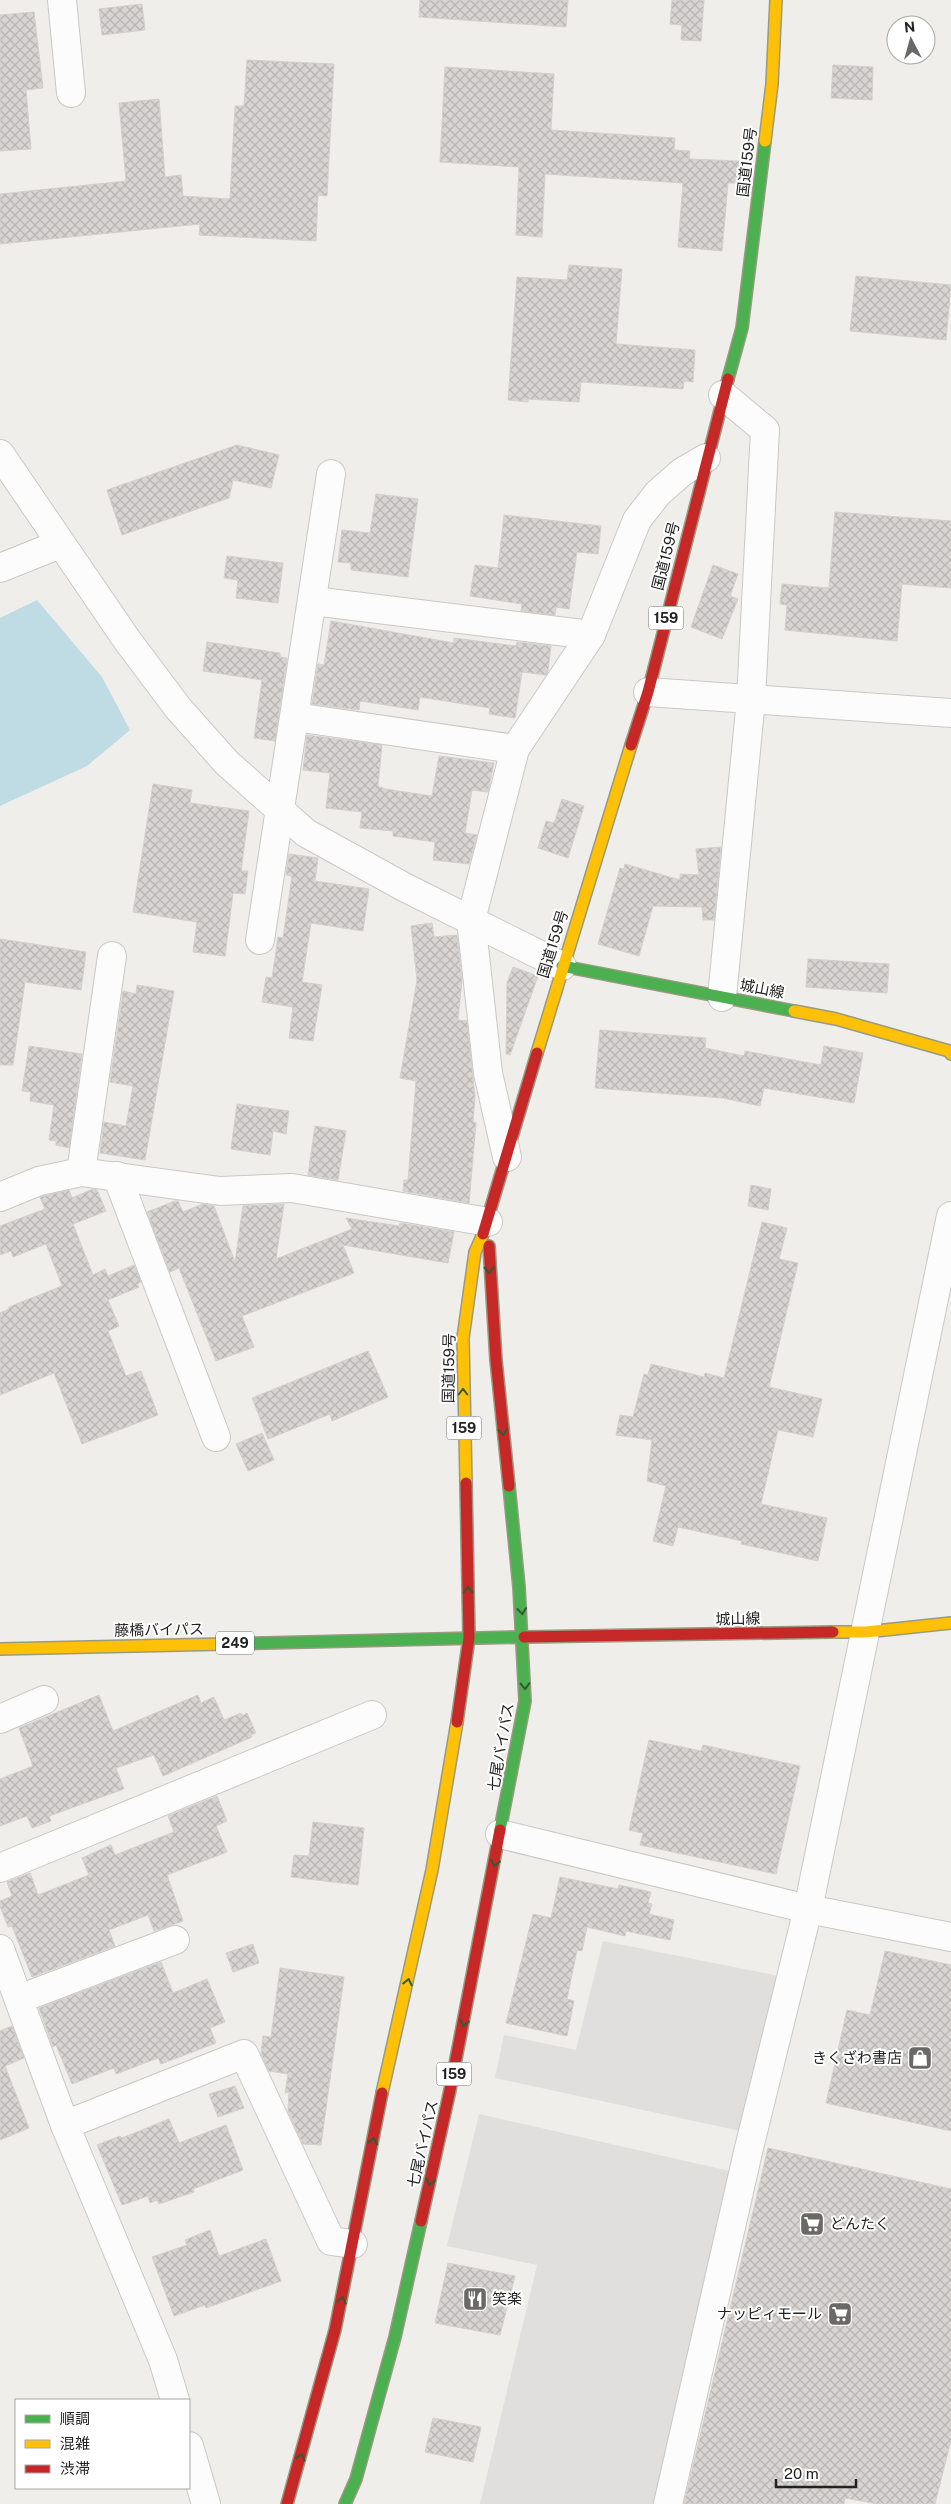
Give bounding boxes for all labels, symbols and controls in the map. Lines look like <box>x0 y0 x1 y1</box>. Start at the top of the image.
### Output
north arrow <box>886 15 936 65</box>
text: N <box>903 19 916 36</box>
street label: 国道159号 <box>734 126 759 198</box>
street label: 国道159号 <box>649 520 682 592</box>
road number: 159 <box>648 606 684 630</box>
street label: 国道159号 <box>534 908 571 980</box>
street label: 城山線 <box>738 976 786 1001</box>
one-way arrow <box>484 1267 494 1275</box>
street label: 国道159号 <box>439 1333 458 1403</box>
one-way arrow <box>458 1388 468 1396</box>
road number: 159 <box>446 1416 482 1440</box>
one-way arrow <box>497 1428 508 1436</box>
one-way arrow <box>463 1585 473 1593</box>
one-way arrow <box>516 1607 527 1615</box>
street label: 城山線 <box>715 1610 761 1627</box>
street label: 藤橋バイパス <box>114 1620 204 1639</box>
road number: 249 <box>216 1632 254 1655</box>
one-way arrow <box>520 1682 530 1690</box>
street label: 七尾バイパス <box>484 1701 517 1793</box>
one-way arrow <box>490 1859 500 1868</box>
one-way arrow <box>402 1977 413 1986</box>
one-way arrow <box>460 2019 470 2027</box>
shop icon: きくざわ書店 <box>907 2045 933 2071</box>
place label: きくざわ書店 <box>812 2049 902 2066</box>
road number: 159 <box>436 2062 472 2086</box>
street label: 七尾バイパス <box>404 2098 441 2190</box>
one-way arrow <box>368 2136 378 2145</box>
one-way arrow <box>425 2177 436 2186</box>
supermarket icon: どんたく <box>799 2211 825 2237</box>
place label: どんたく <box>830 2215 890 2232</box>
restaurant icon: 笑楽 <box>462 2286 488 2312</box>
place label: 笑楽 <box>492 2290 522 2307</box>
one-way arrow <box>336 2296 346 2305</box>
supermarket icon: ナッピィモール <box>827 2301 853 2327</box>
place label: ナッピィモール <box>717 2305 822 2322</box>
legend <box>15 2399 190 2489</box>
text: 順調 <box>60 2410 90 2427</box>
text: 混雑 <box>60 2435 90 2452</box>
one-way arrow <box>295 2454 305 2462</box>
scale bar <box>776 2456 856 2488</box>
text: 渋滞 <box>60 2460 90 2477</box>
text: 20 m <box>784 2465 819 2482</box>

